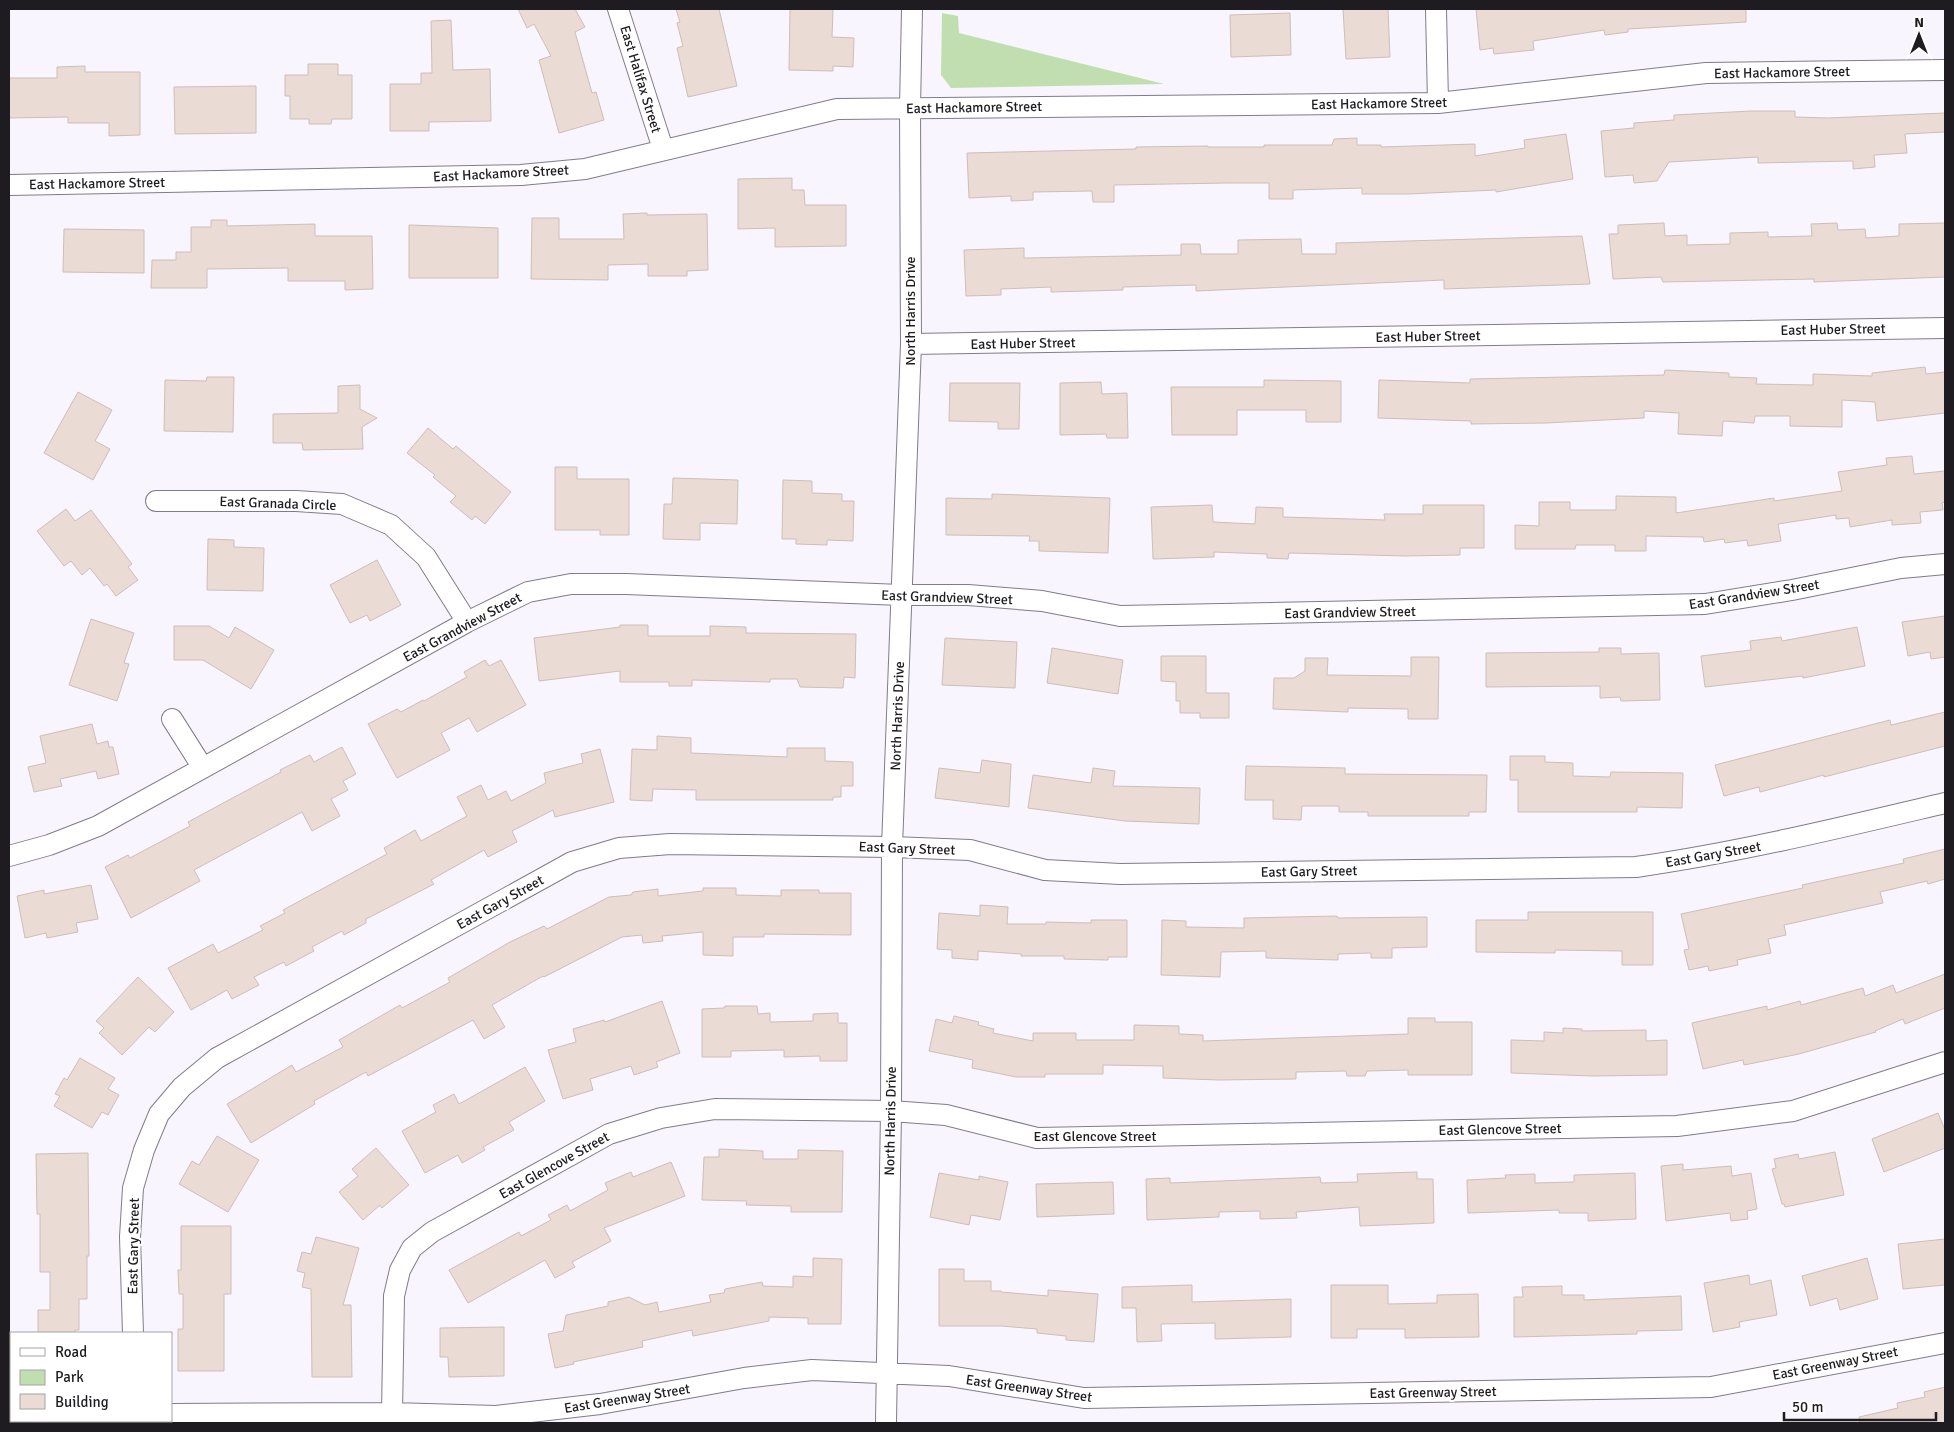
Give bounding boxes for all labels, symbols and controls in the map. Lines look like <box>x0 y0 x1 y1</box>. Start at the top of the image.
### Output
north arrow <box>1894 10 1944 60</box>
text: N <box>1914 14 1924 31</box>
street label: East Halifax Street <box>616 24 665 135</box>
street label: East Hackamore Street <box>1714 63 1850 82</box>
street label: East Hackamore Street <box>1311 94 1447 113</box>
street label: East Hackamore Street <box>906 98 1042 117</box>
street label: East Hackamore Street <box>433 161 570 186</box>
street label: East Hackamore Street <box>29 174 165 193</box>
street label: North Harris Drive <box>902 256 919 366</box>
street label: East Huber Street <box>1780 320 1886 339</box>
street label: East Huber Street <box>1375 327 1481 346</box>
street label: East Huber Street <box>970 334 1076 353</box>
street label: East Granada Circle <box>219 493 337 514</box>
street label: East Grandview Street <box>1688 576 1821 613</box>
street label: East Grandview Street <box>881 587 1013 608</box>
street label: East Grandview Street <box>400 589 524 666</box>
street label: East Grandview Street <box>1284 603 1416 622</box>
street label: North Harris Drive <box>887 661 908 771</box>
street label: East Gary Street <box>858 838 956 859</box>
street label: East Gary Street <box>1664 838 1762 871</box>
street label: East Gary Street <box>1260 862 1358 881</box>
street label: East Gary Street <box>454 872 547 933</box>
street label: North Harris Drive <box>881 1066 900 1176</box>
street label: East Glencove Street <box>1438 1120 1562 1139</box>
street label: East Glencove Street <box>496 1128 612 1203</box>
street label: East Glencove Street <box>1033 1128 1157 1145</box>
street label: East Gary Street <box>124 1197 143 1295</box>
legend <box>10 1332 172 1422</box>
text: Road <box>55 1343 87 1361</box>
street label: East Greenway Street <box>1771 1343 1899 1384</box>
text: Park <box>55 1368 84 1386</box>
street label: East Greenway Street <box>965 1371 1093 1406</box>
street label: East Greenway Street <box>563 1380 691 1417</box>
street label: East Greenway Street <box>1369 1383 1497 1402</box>
scale bar <box>1784 1390 1936 1422</box>
text: Building <box>55 1393 109 1411</box>
text: 50 m <box>1792 1398 1823 1416</box>

